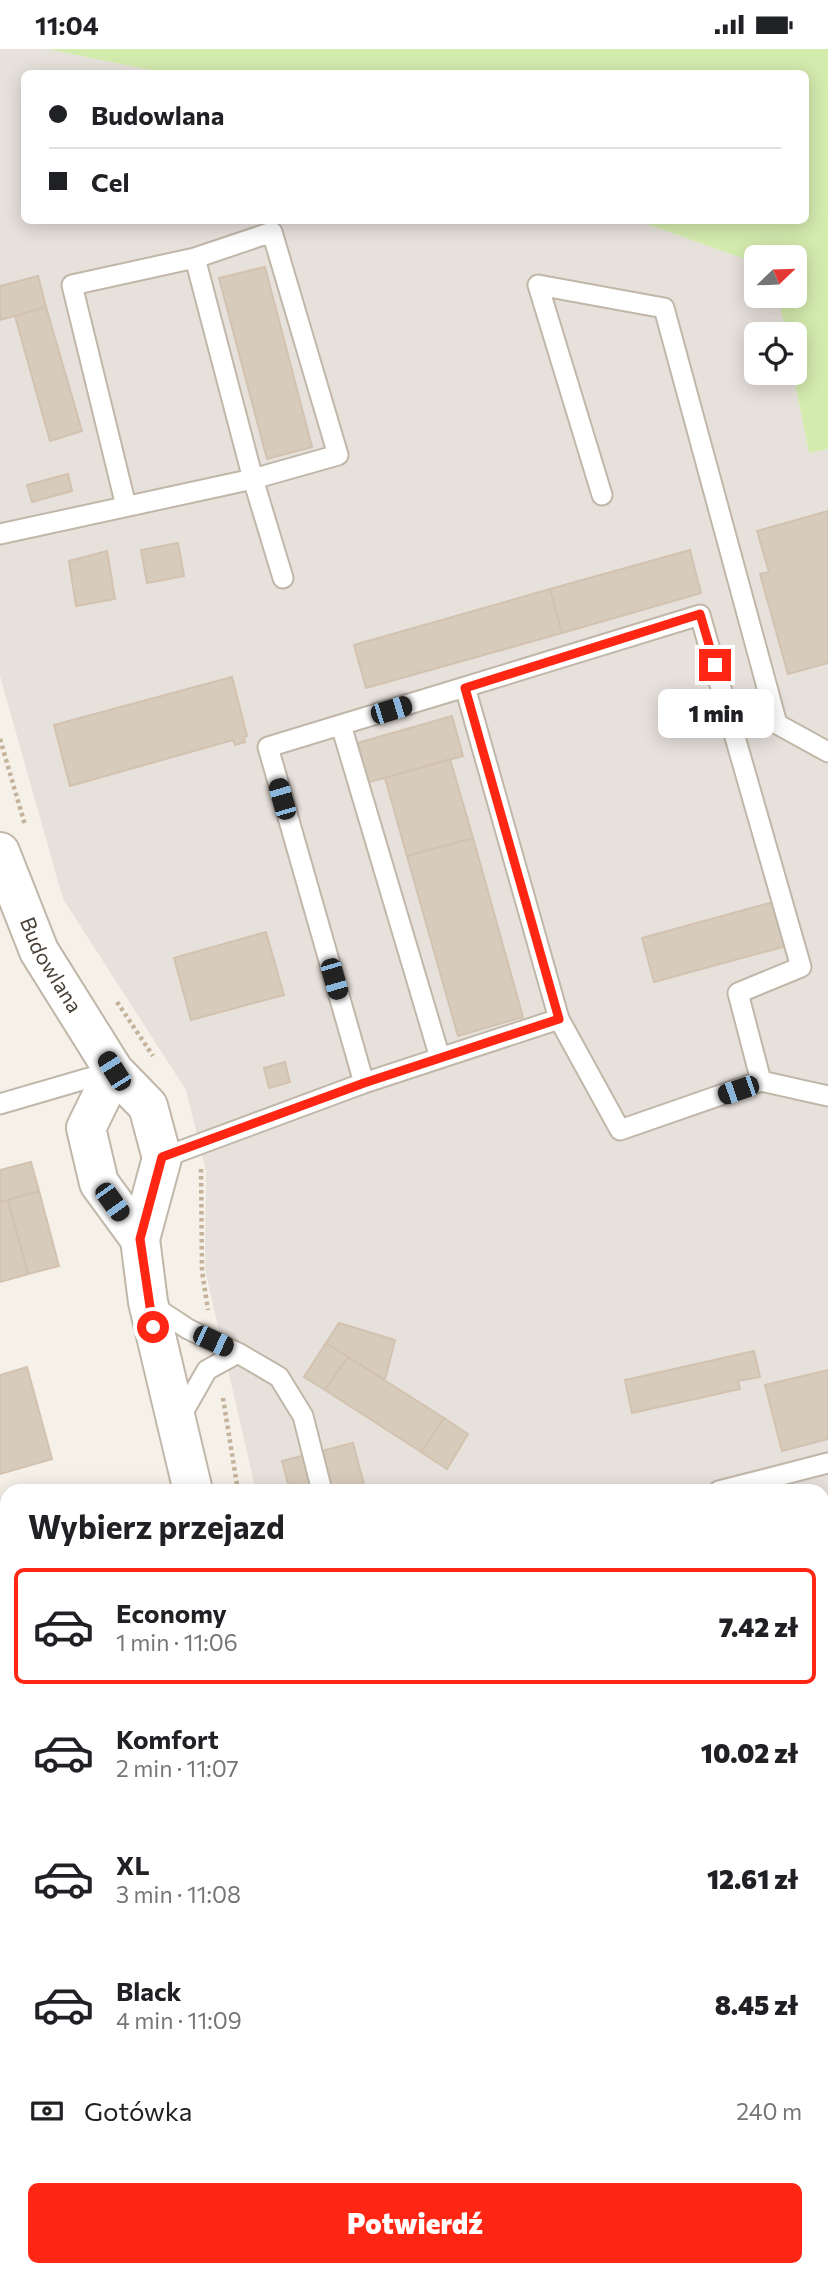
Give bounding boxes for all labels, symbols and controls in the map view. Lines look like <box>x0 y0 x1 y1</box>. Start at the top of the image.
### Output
text: 11:04 <box>35 9 99 40</box>
text: Budowlana <box>91 99 224 130</box>
text: Cel <box>91 166 130 197</box>
north arrow <box>744 245 807 308</box>
map controls <box>744 245 807 385</box>
button: locate <box>744 322 807 385</box>
route end <box>699 649 731 681</box>
callout: 1 min <box>657 689 773 739</box>
car <box>368 694 415 726</box>
text: 1 min <box>688 699 744 727</box>
car <box>267 776 298 822</box>
street label: Budowlana <box>16 913 88 1017</box>
car <box>319 956 350 1002</box>
car <box>94 1048 135 1094</box>
car <box>715 1073 762 1107</box>
car <box>92 1179 133 1225</box>
route start <box>137 1311 169 1343</box>
car <box>190 1323 237 1359</box>
text: Wybierz przejazd <box>28 1506 285 1546</box>
icon: car <box>32 1595 95 1658</box>
text: Economy <box>116 1597 227 1628</box>
text: 7.42 zł <box>719 1611 798 1642</box>
text: 1 min · 11:06 <box>116 1628 238 1656</box>
icon: car <box>32 1721 95 1784</box>
text: Komfort <box>116 1723 219 1754</box>
text: 10.02 zł <box>701 1737 798 1768</box>
text: 2 min · 11:07 <box>116 1754 239 1782</box>
icon: car <box>32 1847 95 1910</box>
text: XL <box>116 1849 150 1880</box>
text: 12.61 zł <box>707 1863 798 1894</box>
text: 3 min · 11:08 <box>116 1880 241 1908</box>
icon: car <box>32 1973 95 2036</box>
text: Black <box>116 1975 182 2006</box>
text: 8.45 zł <box>715 1989 798 2020</box>
text: 4 min · 11:09 <box>116 2006 242 2034</box>
icon: cash <box>28 2092 66 2130</box>
text: Gotówka <box>84 2095 192 2126</box>
text: 240 m <box>736 2097 802 2125</box>
button: Potwierdź <box>28 2183 802 2263</box>

